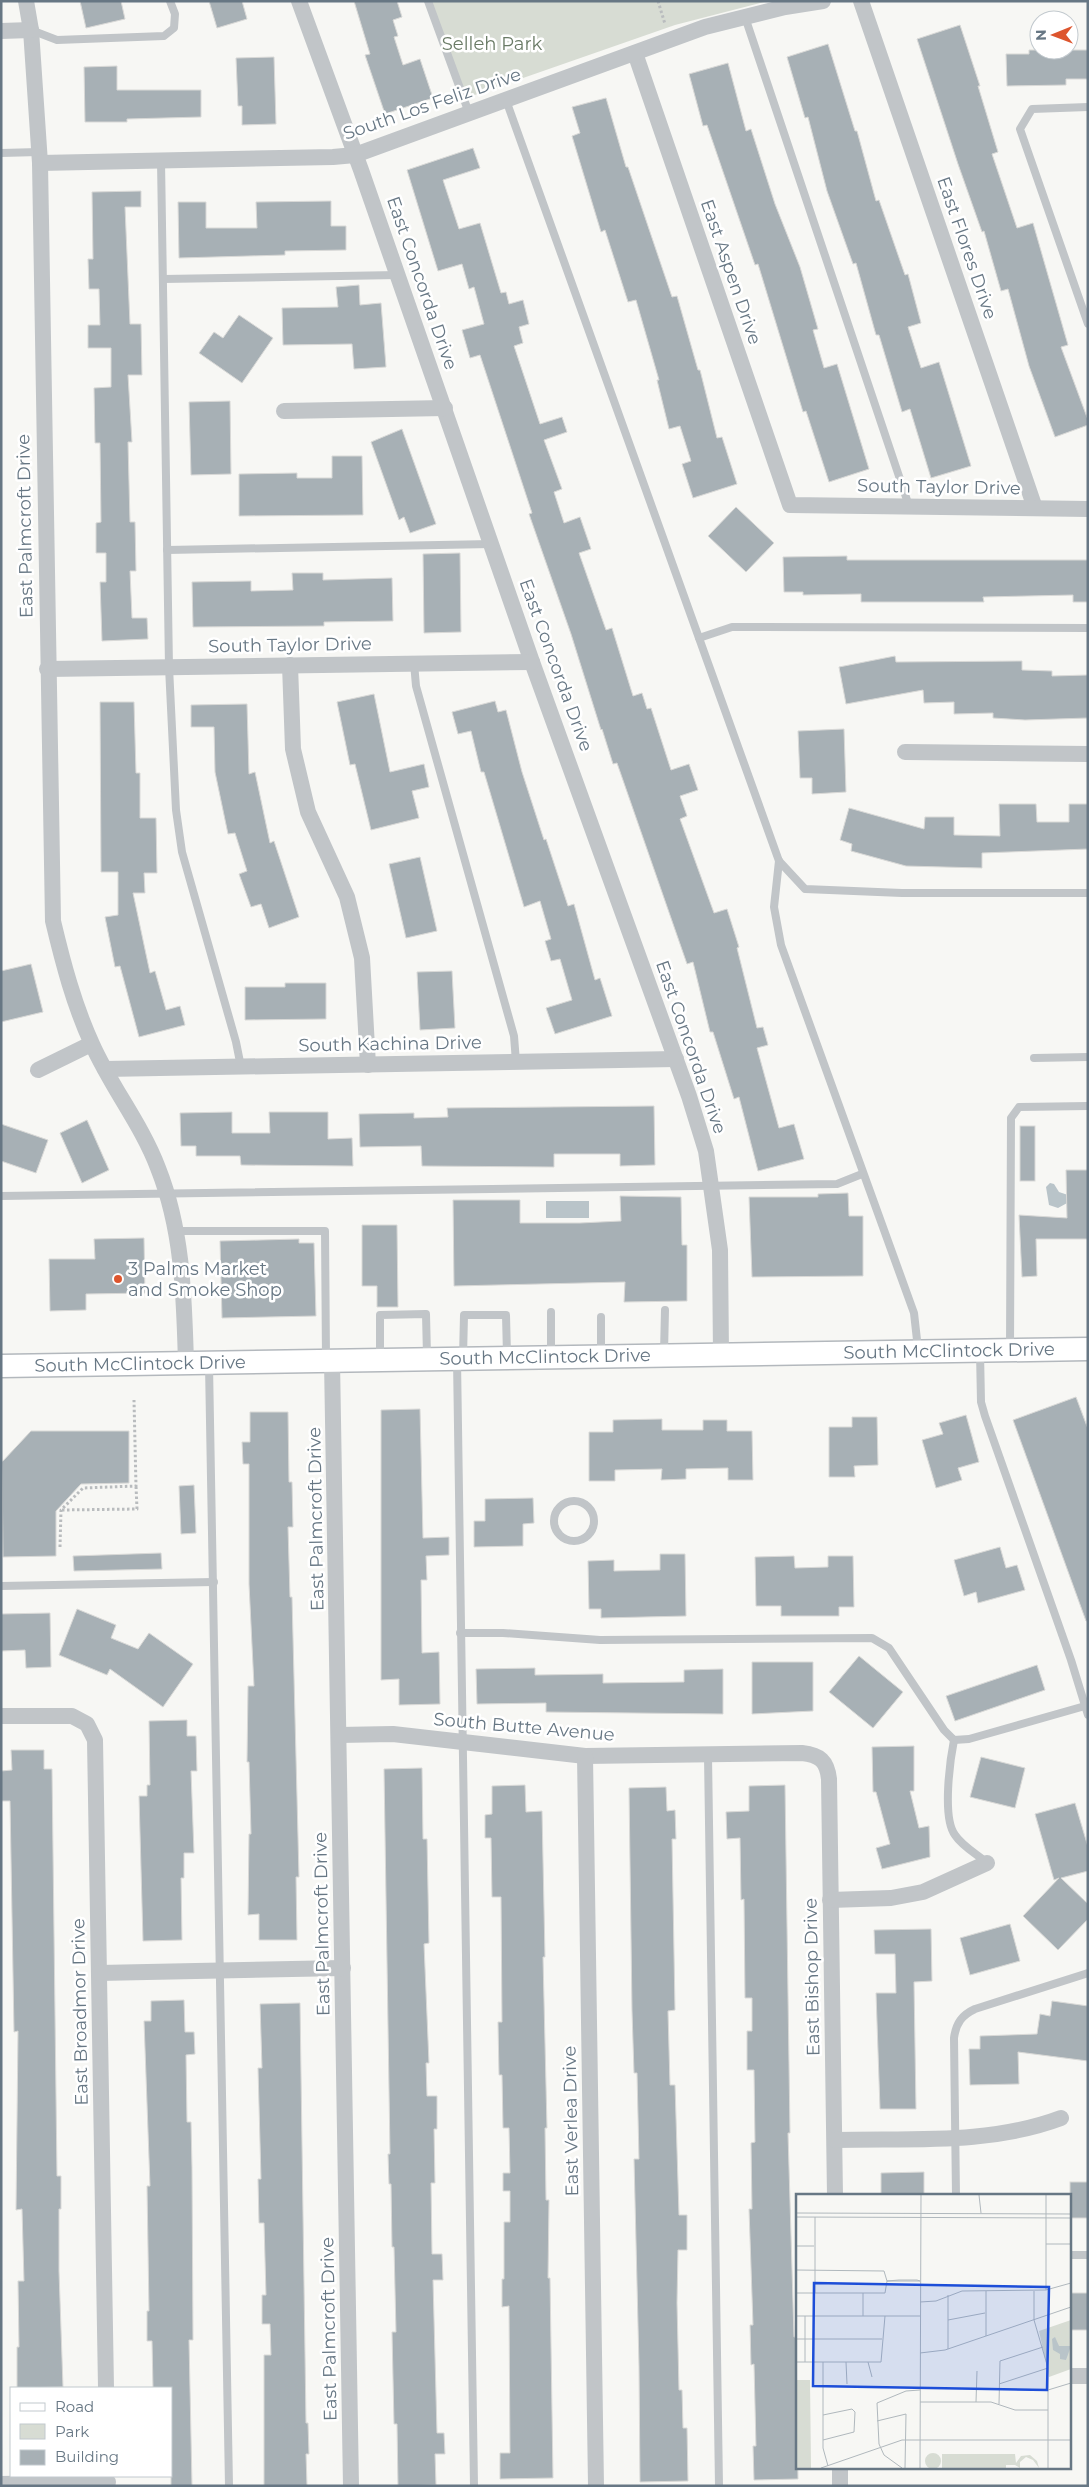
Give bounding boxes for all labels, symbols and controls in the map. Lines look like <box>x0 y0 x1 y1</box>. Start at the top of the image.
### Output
north arrow <box>1029 10 1079 60</box>
text: N <box>1032 29 1050 41</box>
park label: Selleh Park <box>442 33 542 55</box>
street label: South Los Feliz Drive <box>340 63 524 145</box>
street label: East Flores Drive <box>932 174 1002 322</box>
street label: East Concorda Drive <box>382 193 462 373</box>
street label: East Aspen Drive <box>696 197 766 348</box>
street label: East Palmcroft Drive <box>12 434 38 618</box>
street label: South Taylor Drive <box>857 475 1021 499</box>
street label: East Concorda Drive <box>515 576 598 754</box>
street label: South Taylor Drive <box>208 633 372 657</box>
street label: East Concorda Drive <box>651 957 731 1137</box>
street label: South Kachina Drive <box>298 1031 482 1057</box>
place label: 3 Palms Market and Smoke Shop <box>128 1258 282 1301</box>
marker: 3 Palms Market and Smoke Shop <box>112 1273 124 1285</box>
street label: South McClintock Drive <box>843 1338 1055 1364</box>
street label: South McClintock Drive <box>439 1344 651 1370</box>
street label: South McClintock Drive <box>34 1351 246 1377</box>
street label: East Palmcroft Drive <box>303 1427 329 1611</box>
street label: South Butte Avenue <box>432 1708 616 1746</box>
street label: East Palmcroft Drive <box>309 1832 335 2016</box>
street label: East Bishop Drive <box>800 1898 824 2056</box>
street label: East Broadmor Drive <box>67 1918 93 2106</box>
street label: East Verlea Drive <box>559 2045 583 2197</box>
inset map <box>796 2194 1072 2470</box>
street label: East Palmcroft Drive <box>316 2237 342 2421</box>
legend <box>10 2387 172 2477</box>
text: Road <box>55 2397 94 2416</box>
text: Park <box>55 2422 89 2441</box>
text: Building <box>55 2447 119 2466</box>

